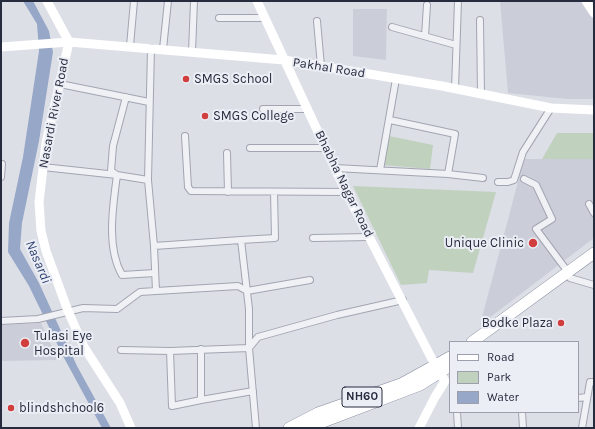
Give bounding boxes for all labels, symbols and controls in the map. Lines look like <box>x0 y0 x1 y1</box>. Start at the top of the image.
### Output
street label: Pakhal Road <box>292 55 366 81</box>
street label: Nasardi River Road <box>36 56 72 170</box>
place label: SMGS School <box>194 71 272 87</box>
marker: SMGS School <box>181 74 191 84</box>
place label: SMGS College <box>213 108 294 124</box>
marker: SMGS College <box>200 111 210 121</box>
street label: Bhabha Nagar Road <box>311 128 377 240</box>
place label: Unique Clinic <box>445 235 524 251</box>
marker: Unique Clinic <box>527 237 539 249</box>
water label: Nasardi <box>21 238 55 286</box>
place label: Bodke Plaza <box>482 315 553 331</box>
marker: Bodke Plaza <box>556 318 566 328</box>
place label: Tulasi Eye Hospital <box>34 328 92 359</box>
marker: Tulasi Eye Hospital <box>19 337 31 349</box>
legend <box>449 341 579 413</box>
text: Road <box>487 350 515 364</box>
text: Park <box>487 370 511 384</box>
road number: NH60 <box>342 387 382 407</box>
text: Water <box>487 390 519 404</box>
place label: blindshchool6 <box>19 400 104 416</box>
marker: blindshchool6 <box>6 403 16 413</box>

